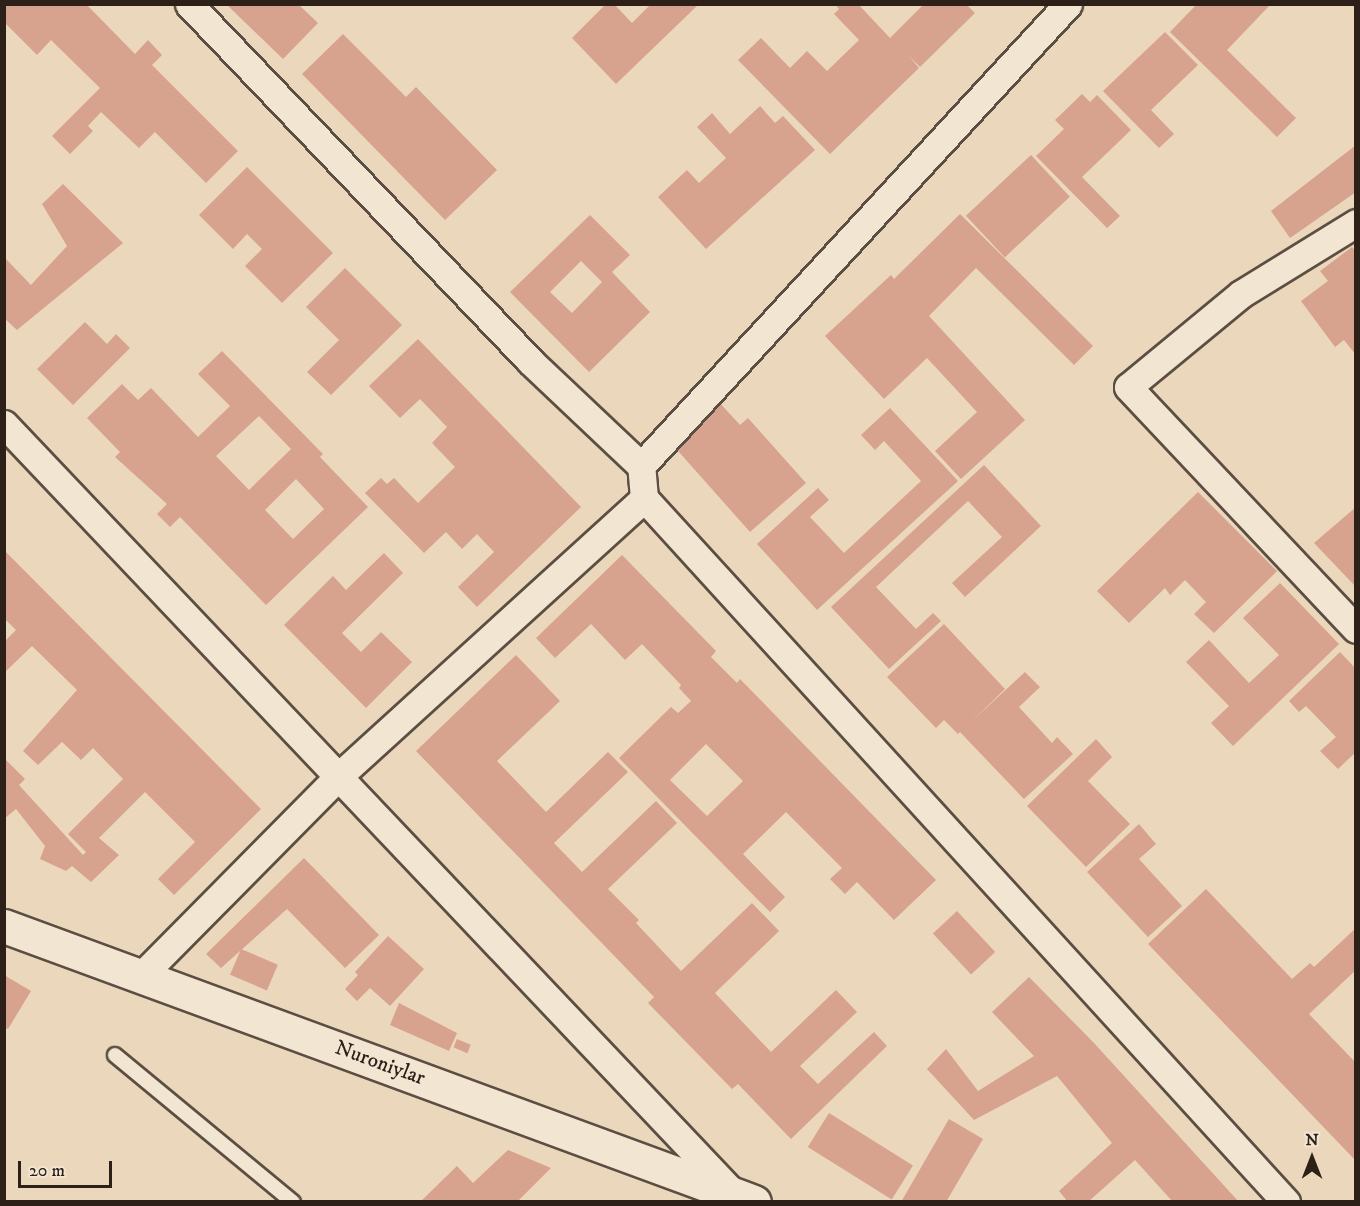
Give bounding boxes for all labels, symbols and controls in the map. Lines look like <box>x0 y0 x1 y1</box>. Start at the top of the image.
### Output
street label: Nuroniylar <box>332 1035 428 1091</box>
north arrow <box>1282 1128 1342 1188</box>
text: N <box>1305 1130 1319 1150</box>
scale bar <box>21 1149 116 1187</box>
text: 20 m <box>29 1160 65 1182</box>

